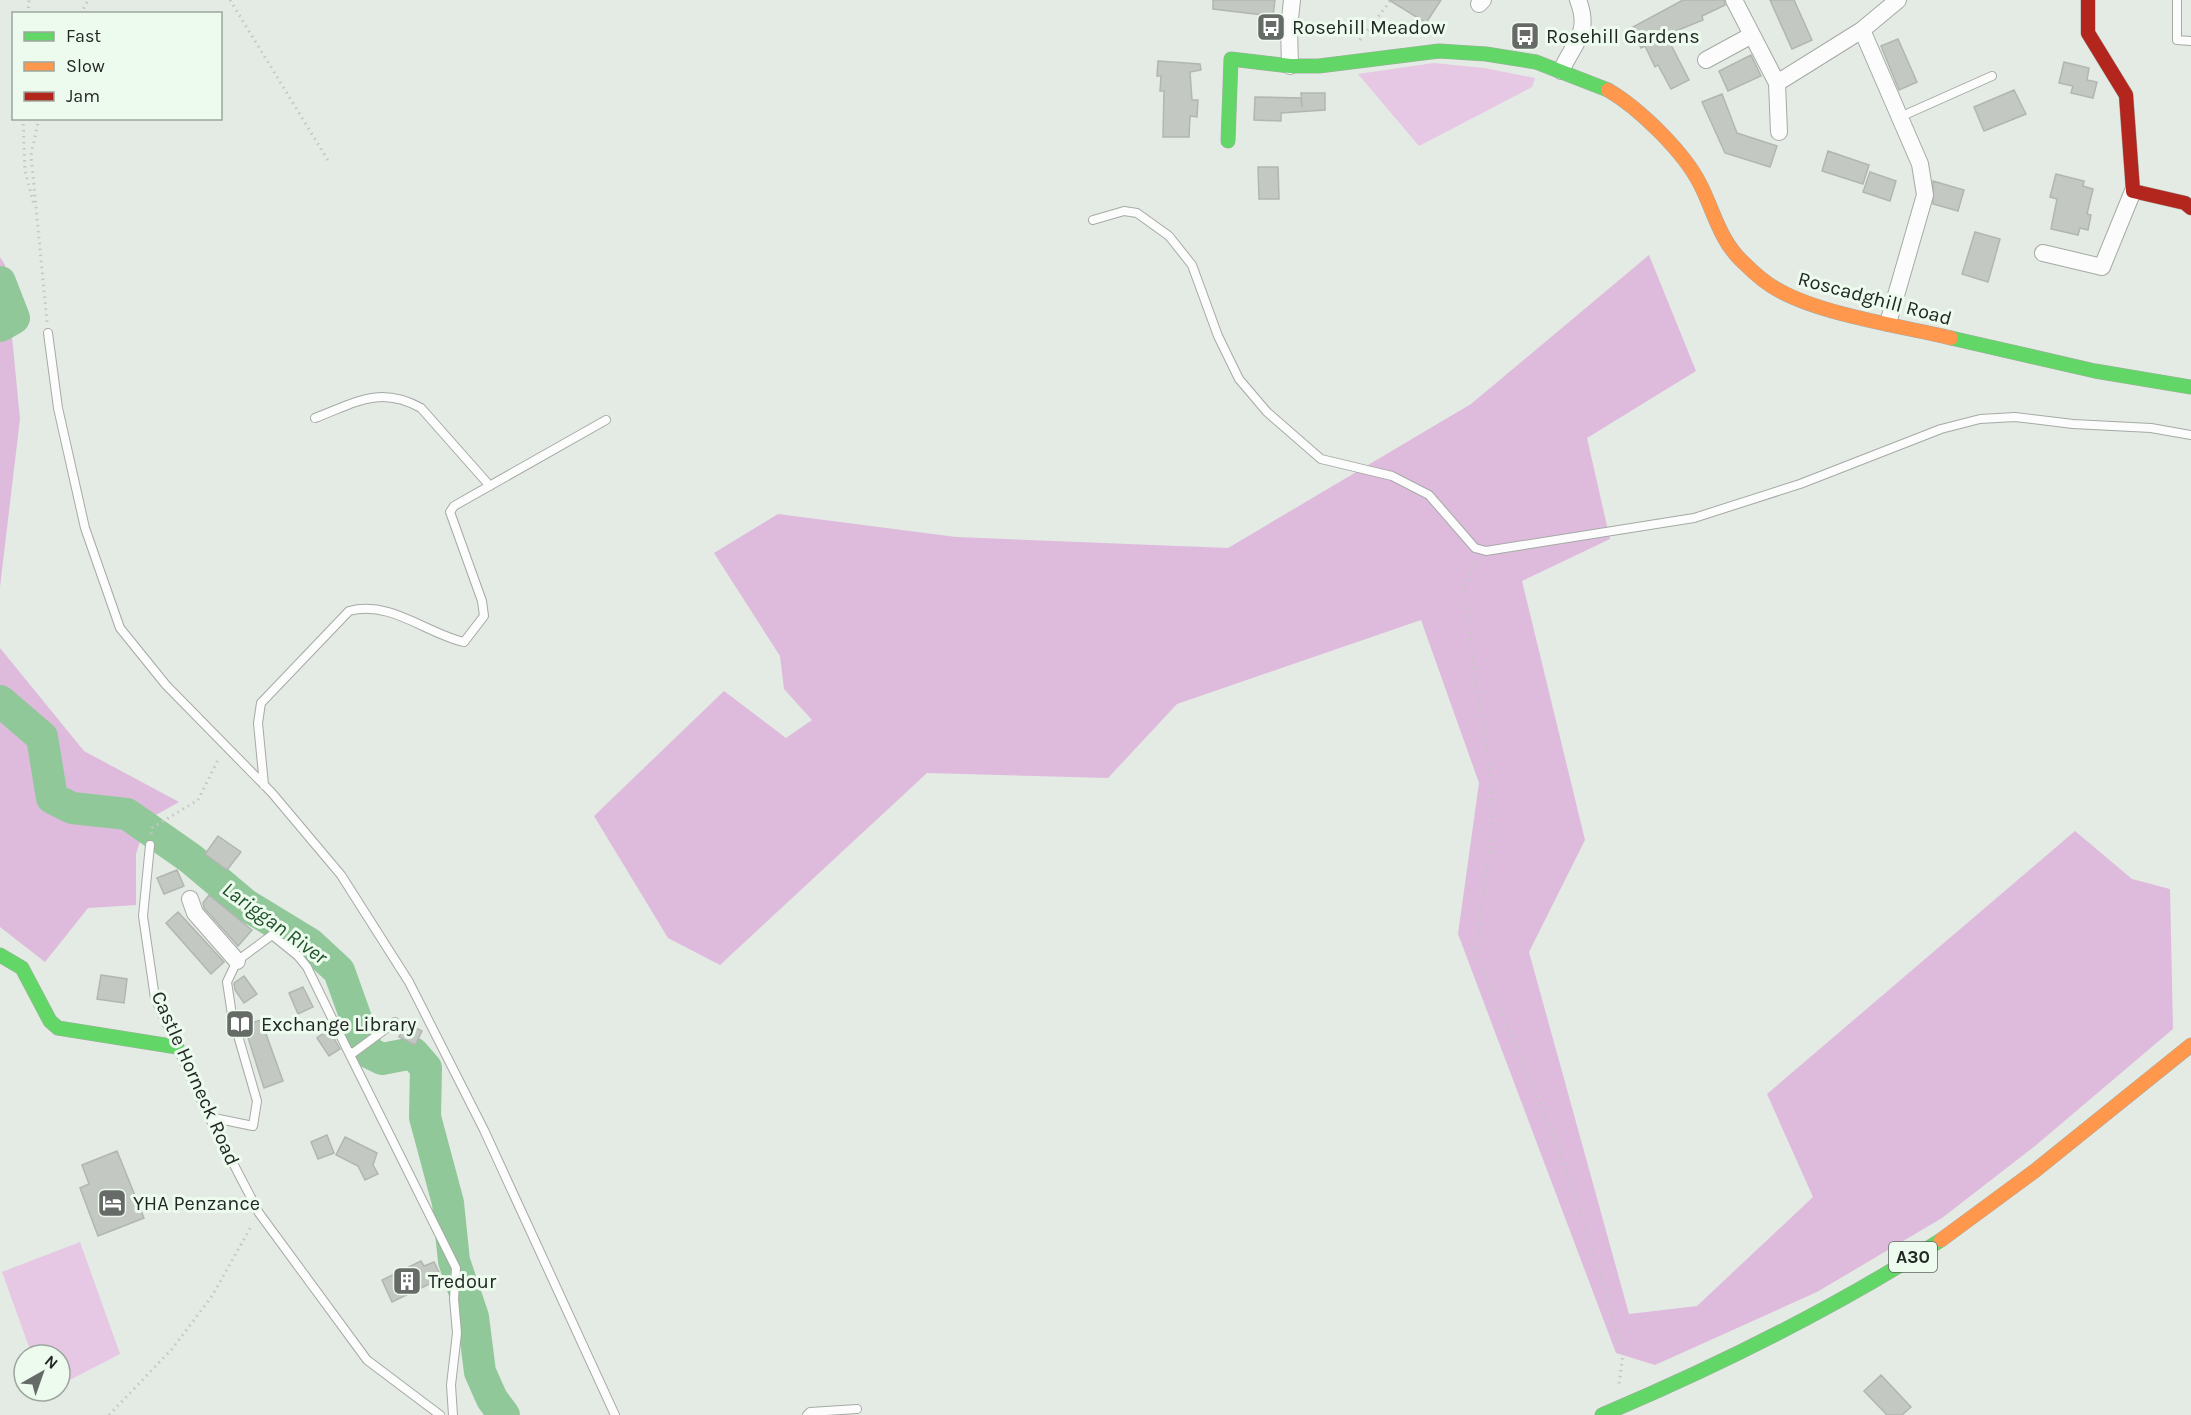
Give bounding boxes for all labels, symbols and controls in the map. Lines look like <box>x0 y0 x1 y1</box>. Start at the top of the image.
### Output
bus stop icon: Rosehill Meadow <box>1255 11 1287 43</box>
legend <box>12 12 222 120</box>
place label: Rosehill Meadow <box>1292 16 1446 39</box>
bus stop icon: Rosehill Gardens <box>1509 20 1541 52</box>
text: Fast <box>66 25 101 47</box>
place label: Rosehill Gardens <box>1546 25 1700 48</box>
text: Slow <box>66 55 105 77</box>
text: Jam <box>66 85 100 107</box>
street label: Roscadghill Road <box>1795 267 1954 330</box>
water label: Lariggan River <box>218 877 333 970</box>
street label: Castle Horneck Road <box>147 988 244 1169</box>
library icon: Exchange Library <box>224 1008 256 1040</box>
place label: Exchange Library <box>261 1013 416 1036</box>
hotel icon: YHA Penzance <box>96 1187 128 1219</box>
place label: YHA Penzance <box>133 1192 260 1215</box>
road number: A30 <box>1889 1242 1937 1272</box>
building icon: Tredour <box>391 1265 423 1297</box>
place label: Tredour <box>428 1270 497 1293</box>
north arrow <box>12 1343 72 1403</box>
text: N <box>41 1351 62 1373</box>

